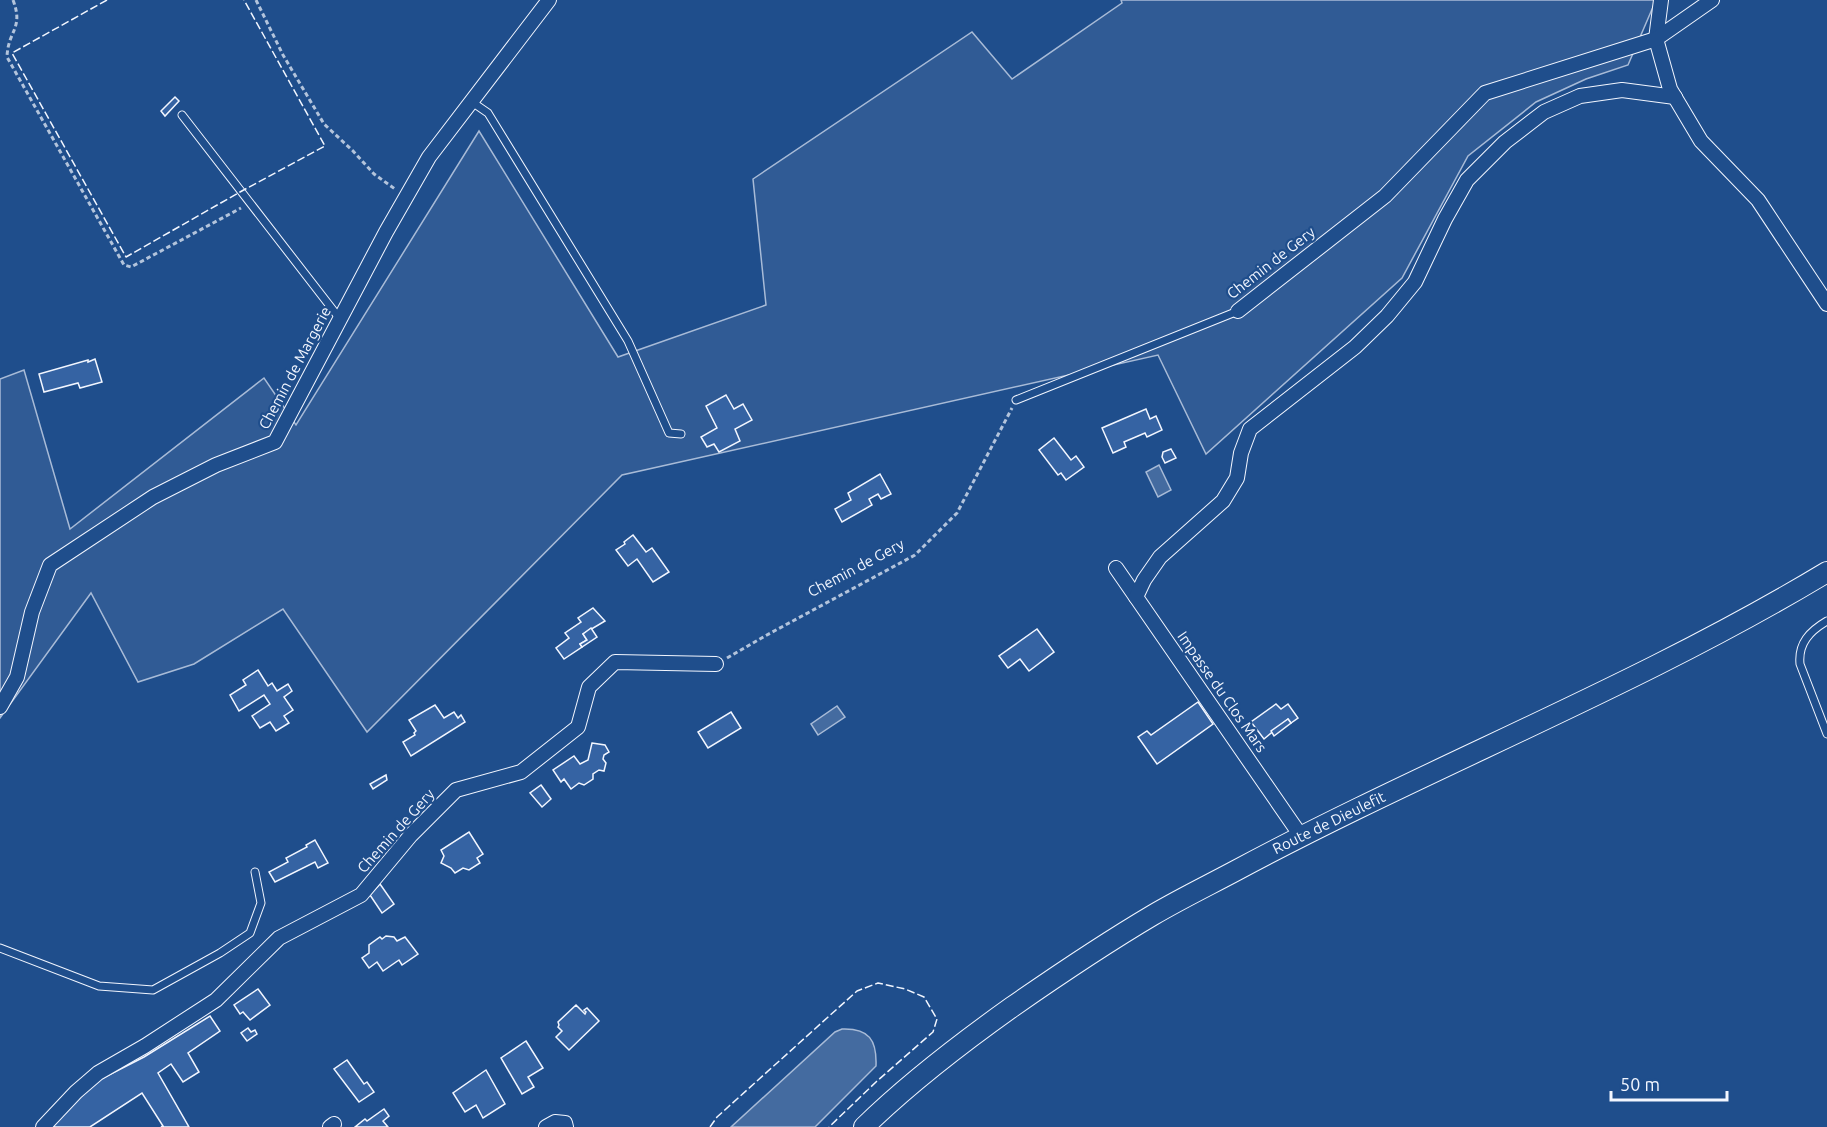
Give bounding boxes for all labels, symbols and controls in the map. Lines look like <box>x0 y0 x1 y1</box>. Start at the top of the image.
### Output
street label: Chemin de Gery <box>1223 223 1318 302</box>
street label: Chemin de Margerie <box>255 304 334 432</box>
street label: Chemin de Gery <box>805 535 907 600</box>
street label: Impasse du Clos Mars <box>1174 628 1271 755</box>
street label: Chemin de Gery <box>354 785 438 876</box>
street label: Route de Dieulefit <box>1270 788 1388 857</box>
scale bar <box>1611 1064 1726 1102</box>
text: 50 m <box>1620 1074 1660 1094</box>

